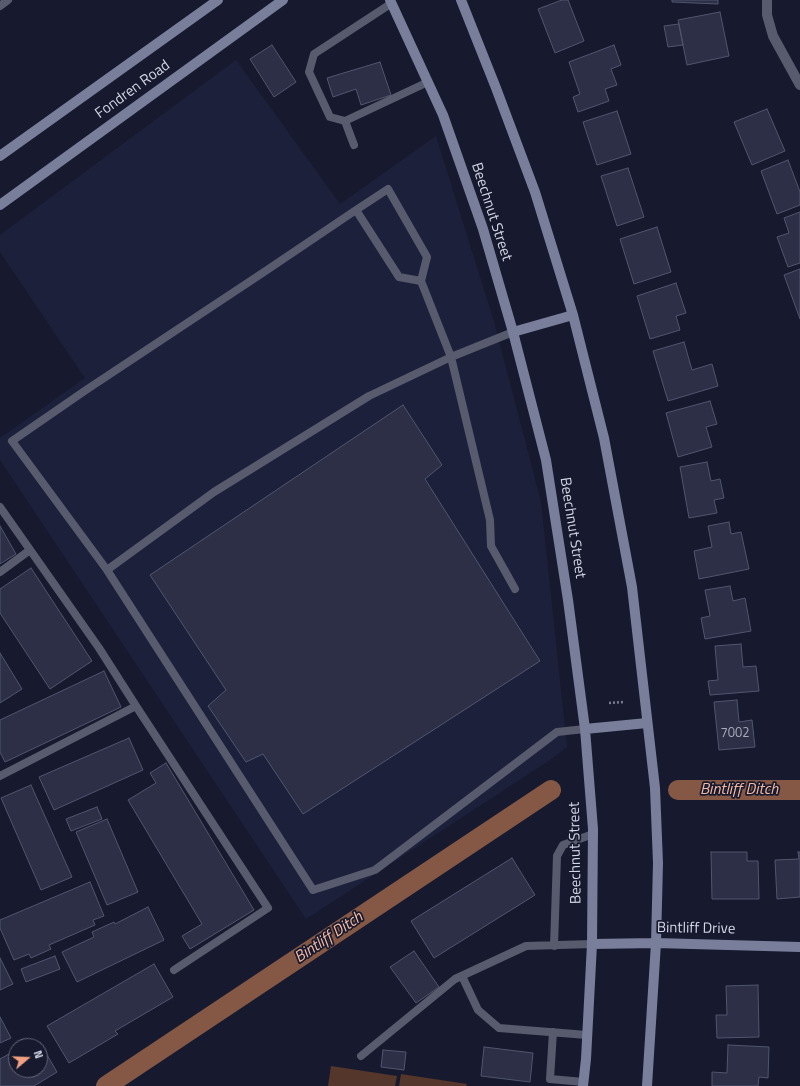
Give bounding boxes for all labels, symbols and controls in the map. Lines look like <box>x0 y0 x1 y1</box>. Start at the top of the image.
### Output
street label: Fondren Road <box>92 57 174 123</box>
street label: Beechnut Street <box>467 161 515 263</box>
street label: Beechnut Street <box>555 476 589 580</box>
house number: 7002 <box>720 726 750 742</box>
water label: Bintliff Ditch <box>700 780 778 800</box>
street label: Beechnut Street <box>566 802 586 904</box>
water label: Bintliff Ditch <box>291 908 367 968</box>
street label: Bintliff Drive <box>657 919 735 939</box>
north arrow <box>8 1038 48 1078</box>
text: N <box>30 1048 47 1061</box>

